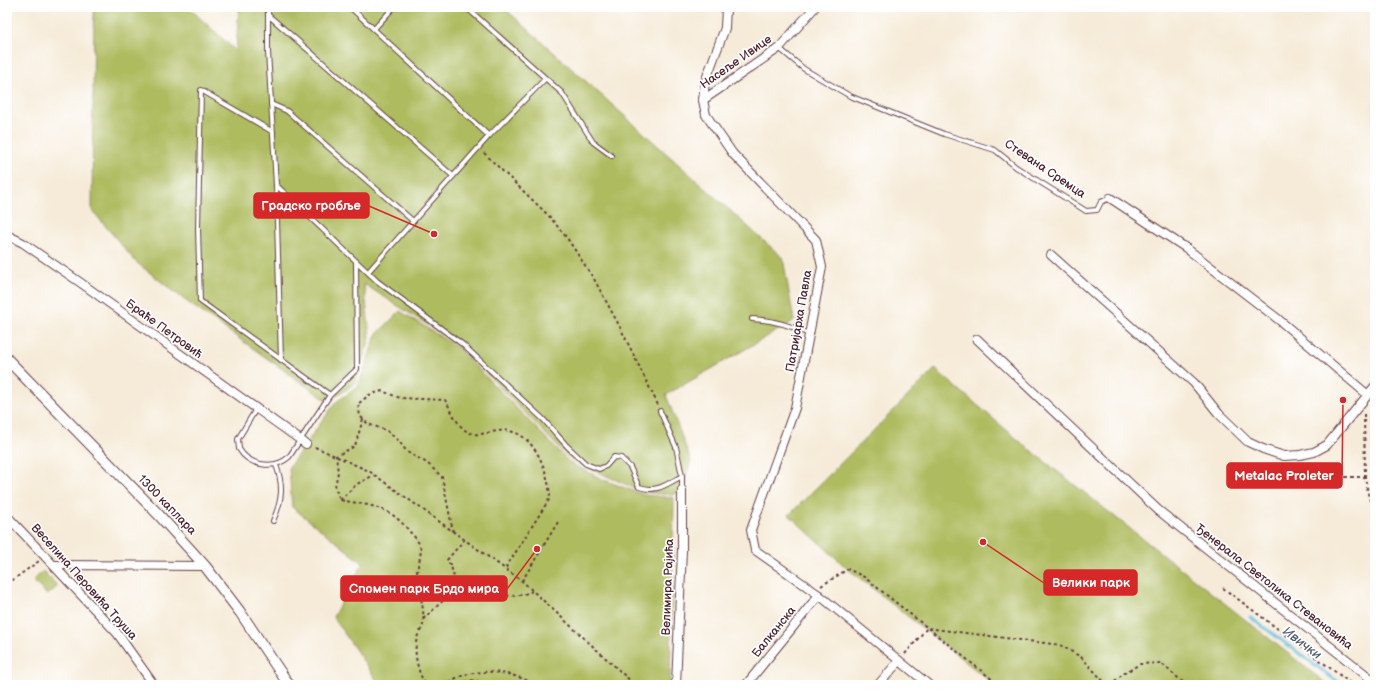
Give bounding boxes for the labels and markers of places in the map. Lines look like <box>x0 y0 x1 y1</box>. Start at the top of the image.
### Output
callout: Градско гробље <box>254 193 369 218</box>
callout: Metalac Proleter <box>1227 463 1342 488</box>
callout: Велики парк <box>1044 570 1137 595</box>
callout: Спомен парк Брдо мира <box>341 576 507 601</box>

